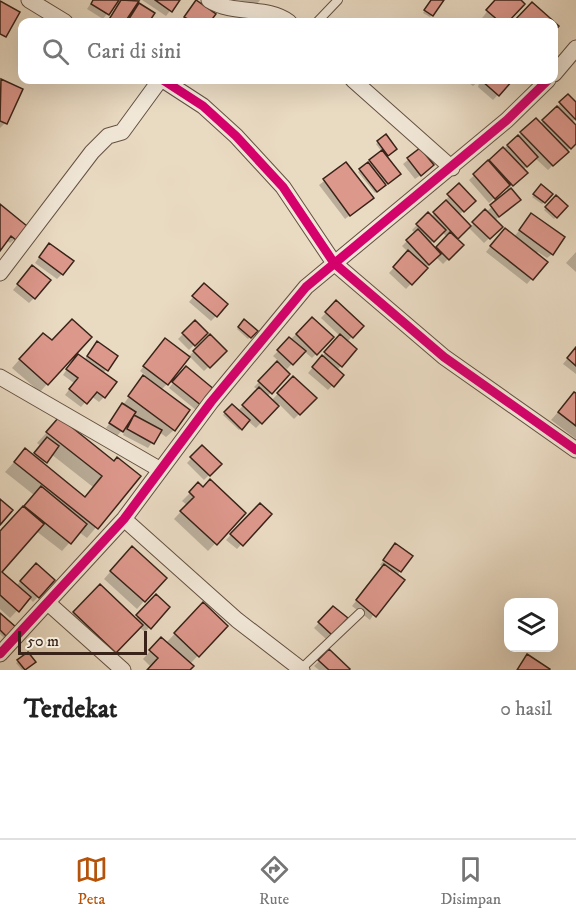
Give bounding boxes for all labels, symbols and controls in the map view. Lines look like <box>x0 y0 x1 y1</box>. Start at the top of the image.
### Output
search box <box>18 18 558 84</box>
icon: search <box>39 35 72 68</box>
text: Cari di sini <box>87 38 181 65</box>
map controls <box>504 598 558 652</box>
button: layers <box>504 598 558 652</box>
scale bar <box>18 628 147 656</box>
text: 50 m <box>27 631 59 651</box>
text: Terdekat <box>24 693 117 726</box>
text: 0 hasil <box>500 697 552 722</box>
tab: Peta <box>75 853 108 909</box>
tab: Rute <box>258 853 291 909</box>
tab: Disimpan <box>440 853 501 909</box>

